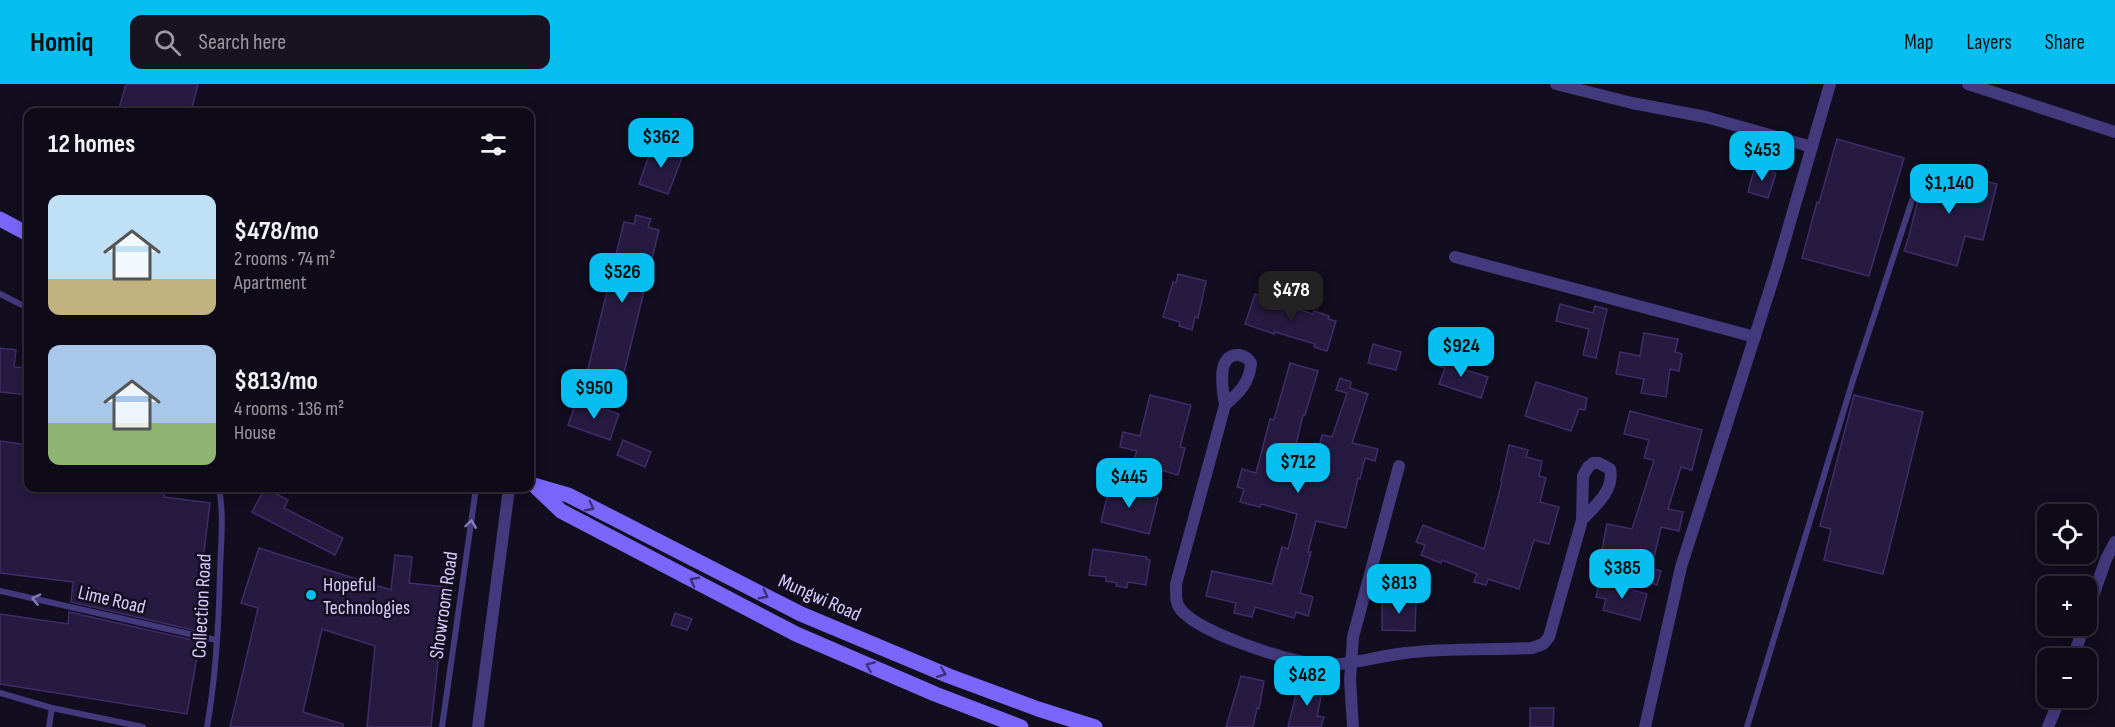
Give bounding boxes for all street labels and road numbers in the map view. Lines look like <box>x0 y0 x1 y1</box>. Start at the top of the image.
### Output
street label: Showroom Road <box>425 550 463 660</box>
street label: Collection Road <box>187 553 217 659</box>
street label: Mungwi Road <box>774 569 865 627</box>
street label: Lime Road <box>76 581 148 619</box>

